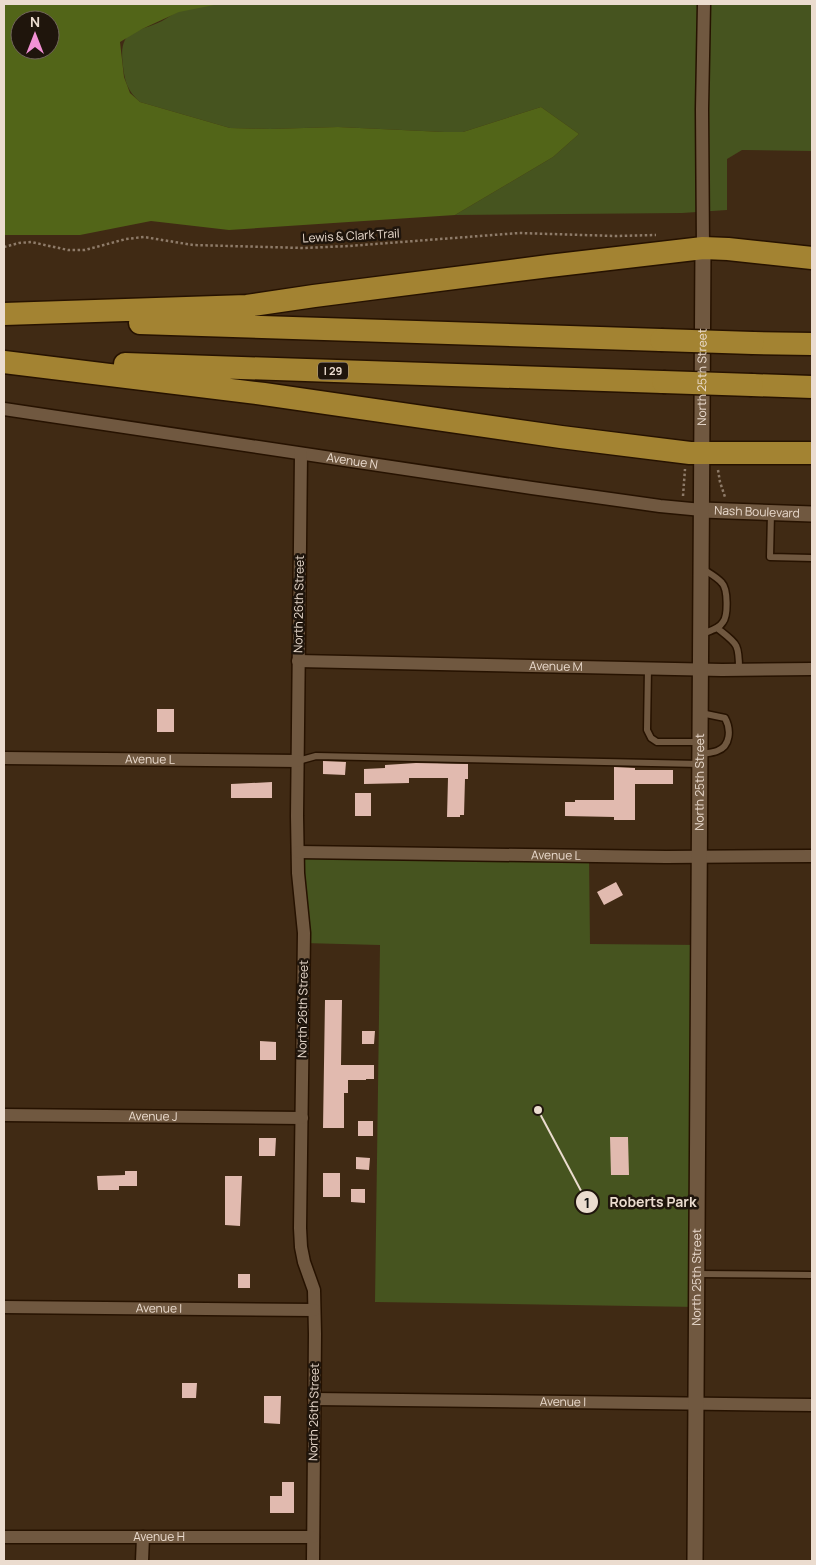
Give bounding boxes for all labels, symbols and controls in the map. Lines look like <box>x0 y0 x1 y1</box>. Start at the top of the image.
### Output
north arrow <box>10 10 60 60</box>
text: N <box>30 12 40 31</box>
street label: Lewis & Clark Trail <box>302 224 400 247</box>
street label: North 25th Street <box>693 328 711 426</box>
road number: I 29 <box>318 362 348 380</box>
street label: Avenue N <box>325 448 379 473</box>
street label: Nash Boulevard <box>714 501 800 522</box>
street label: North 26th Street <box>289 555 308 653</box>
street label: Avenue M <box>529 657 583 675</box>
street label: North 25th Street <box>690 733 708 831</box>
street label: Avenue L <box>125 750 175 768</box>
street label: Avenue L <box>531 846 581 864</box>
street label: North 26th Street <box>293 960 312 1058</box>
street label: Avenue J <box>128 1107 178 1125</box>
callout: Roberts Park <box>575 1188 707 1217</box>
text: 1 <box>584 1192 590 1213</box>
text: Roberts Park <box>610 1192 697 1211</box>
street label: North 25th Street <box>687 1228 705 1326</box>
street label: Avenue I <box>136 1299 182 1317</box>
street label: North 26th Street <box>304 1363 323 1461</box>
street label: Avenue I <box>540 1393 586 1410</box>
street label: Avenue H <box>133 1528 185 1545</box>

